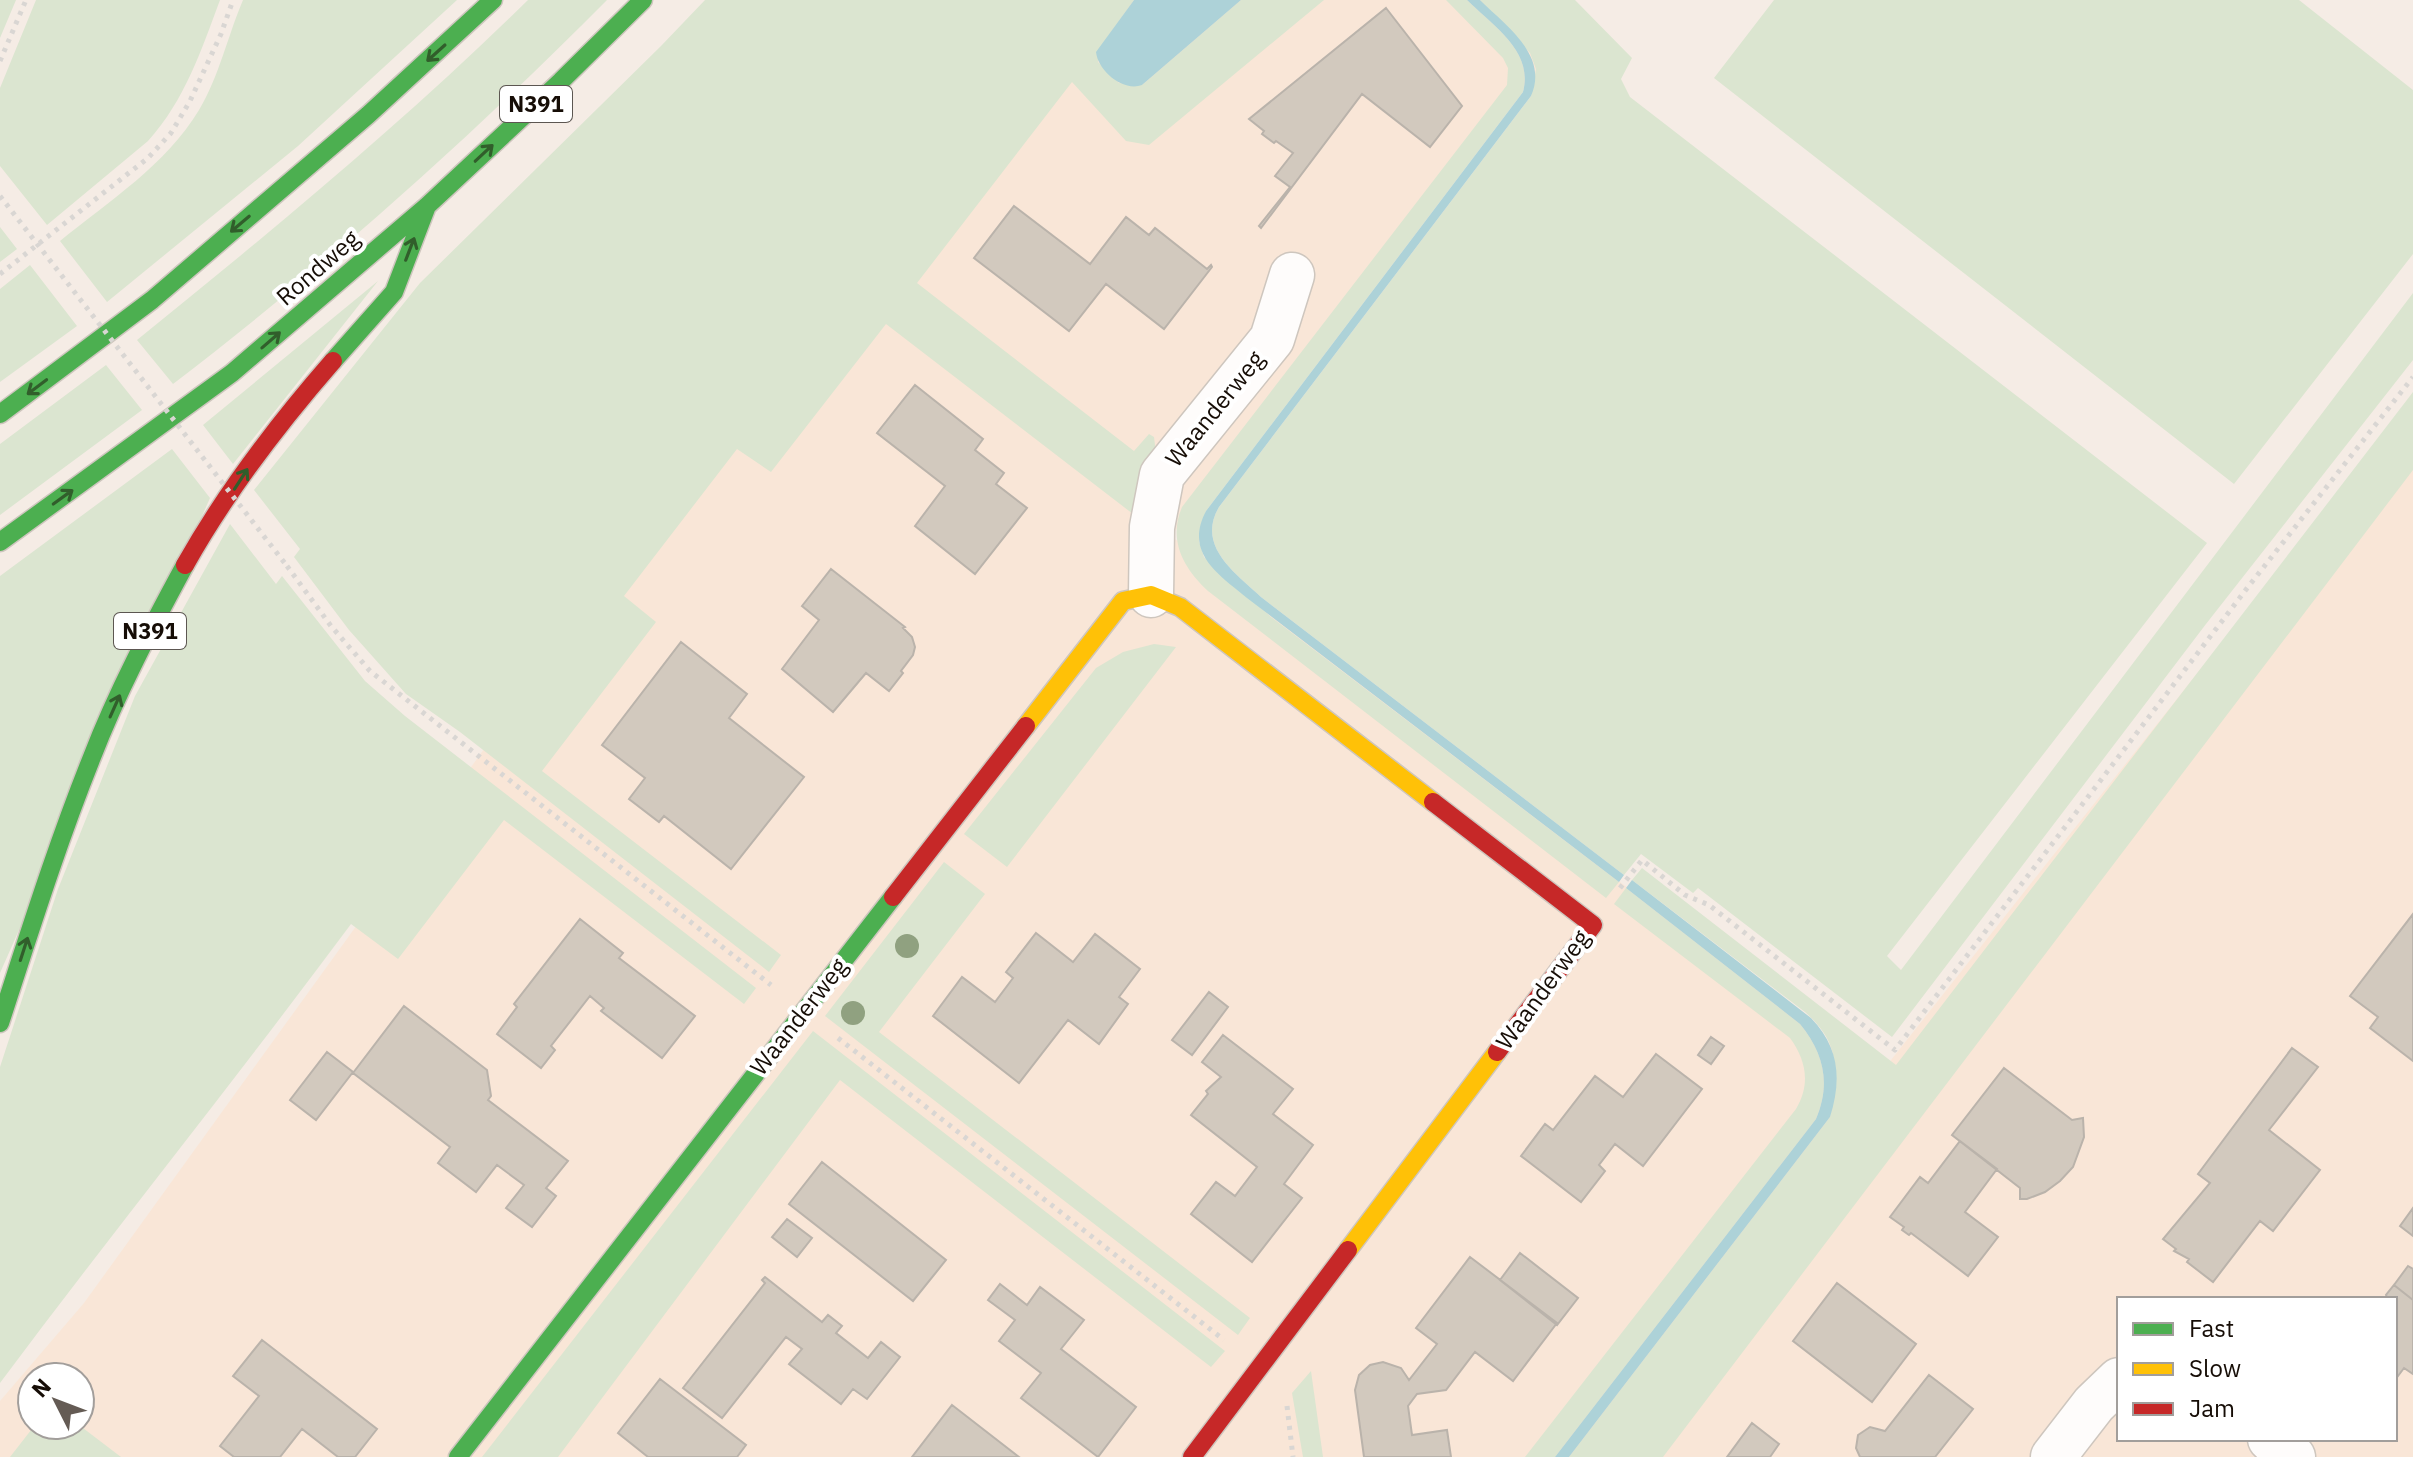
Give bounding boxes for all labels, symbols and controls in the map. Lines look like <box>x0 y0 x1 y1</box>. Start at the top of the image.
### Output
one-way arrow <box>426 44 446 62</box>
road number: N391 <box>500 86 572 122</box>
one-way arrow <box>473 145 493 163</box>
one-way arrow <box>230 215 251 233</box>
street label: Rondweg <box>269 222 366 312</box>
one-way arrow <box>404 237 418 262</box>
one-way arrow <box>260 331 280 349</box>
street label: Waanderweg <box>1158 343 1271 473</box>
one-way arrow <box>27 378 48 395</box>
one-way arrow <box>233 468 249 490</box>
one-way arrow <box>52 488 74 505</box>
road number: N391 <box>114 613 186 649</box>
one-way arrow <box>108 694 123 718</box>
street label: Waanderweg <box>1488 923 1597 1056</box>
one-way arrow <box>18 937 33 962</box>
street label: Waanderweg <box>742 951 854 1082</box>
legend <box>2117 1297 2397 1441</box>
text: Fast <box>2189 1312 2234 1344</box>
text: Slow <box>2189 1352 2241 1384</box>
north arrow <box>16 1361 96 1441</box>
text: N <box>25 1372 57 1403</box>
text: Jam <box>2189 1392 2235 1424</box>

